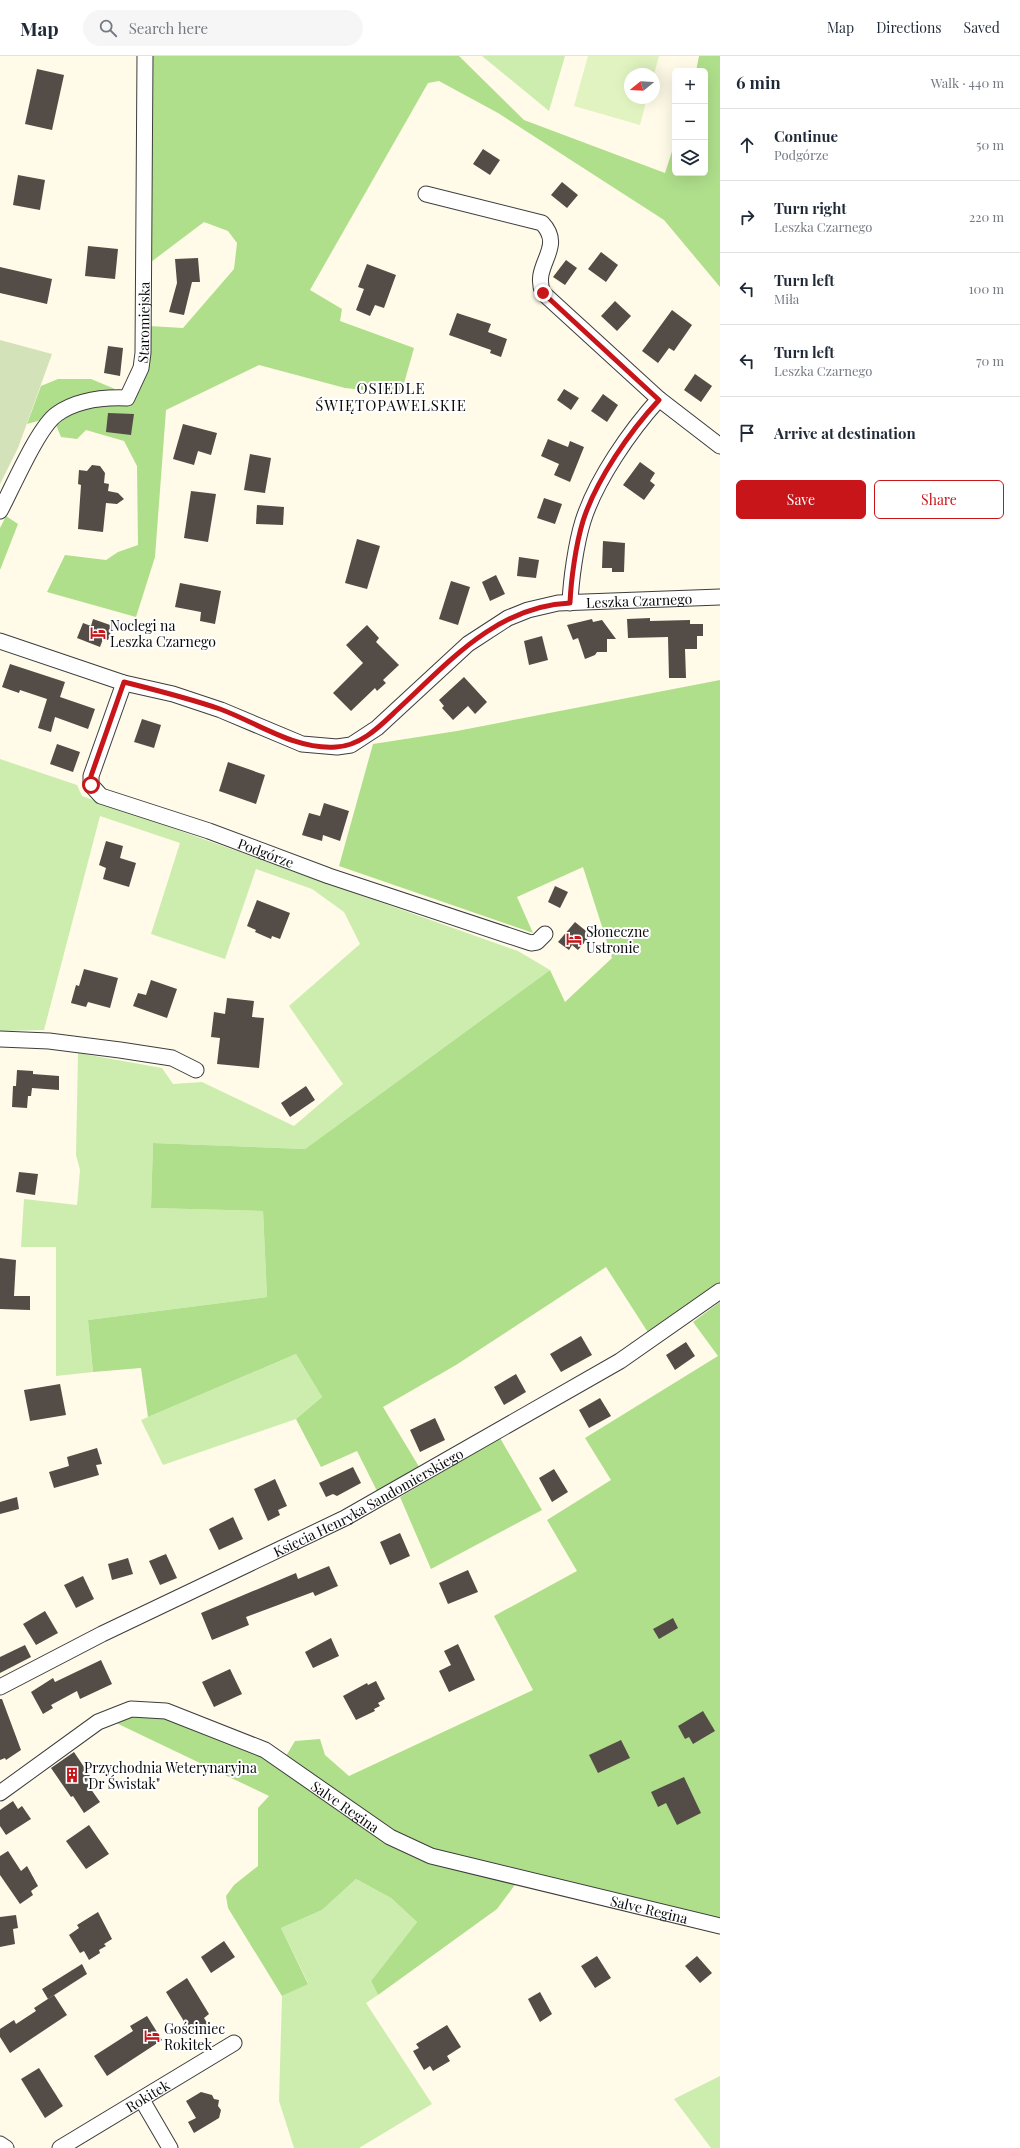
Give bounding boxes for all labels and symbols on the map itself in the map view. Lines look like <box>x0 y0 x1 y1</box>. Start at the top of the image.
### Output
north arrow <box>624 68 660 104</box>
street label: Staromiejska <box>132 282 153 364</box>
route end <box>534 284 552 302</box>
district label: OSIEDLE ŚWIĘTOPAWELSKIE <box>315 378 467 415</box>
street label: Leszka Czarnego <box>586 589 693 611</box>
place label: Noclegi na Leszka Czarnego <box>110 616 216 651</box>
hotel icon: Noclegi na Leszka Czarnego <box>89 624 107 642</box>
route start <box>82 776 100 794</box>
street label: Podgórze <box>235 833 297 872</box>
place label: Słoneczne Ustronie <box>586 922 649 957</box>
hotel icon: Słoneczne Ustronie <box>565 930 583 948</box>
street label: Księcia Henryka Sandomierskiego <box>270 1443 467 1561</box>
place label: Przychodnia Weterynaryjna "Dr Świstak" <box>84 1758 257 1793</box>
building icon: Przychodnia Weterynaryjna "Dr Świstak" <box>63 1766 81 1784</box>
street label: Salve Regina <box>308 1776 383 1836</box>
street label: Salve Regina <box>609 1890 690 1927</box>
place label: Gościniec Rokitek <box>164 2019 225 2054</box>
hotel icon: Gościniec Rokitek <box>143 2027 161 2045</box>
street label: Rokitek <box>122 2075 173 2116</box>

